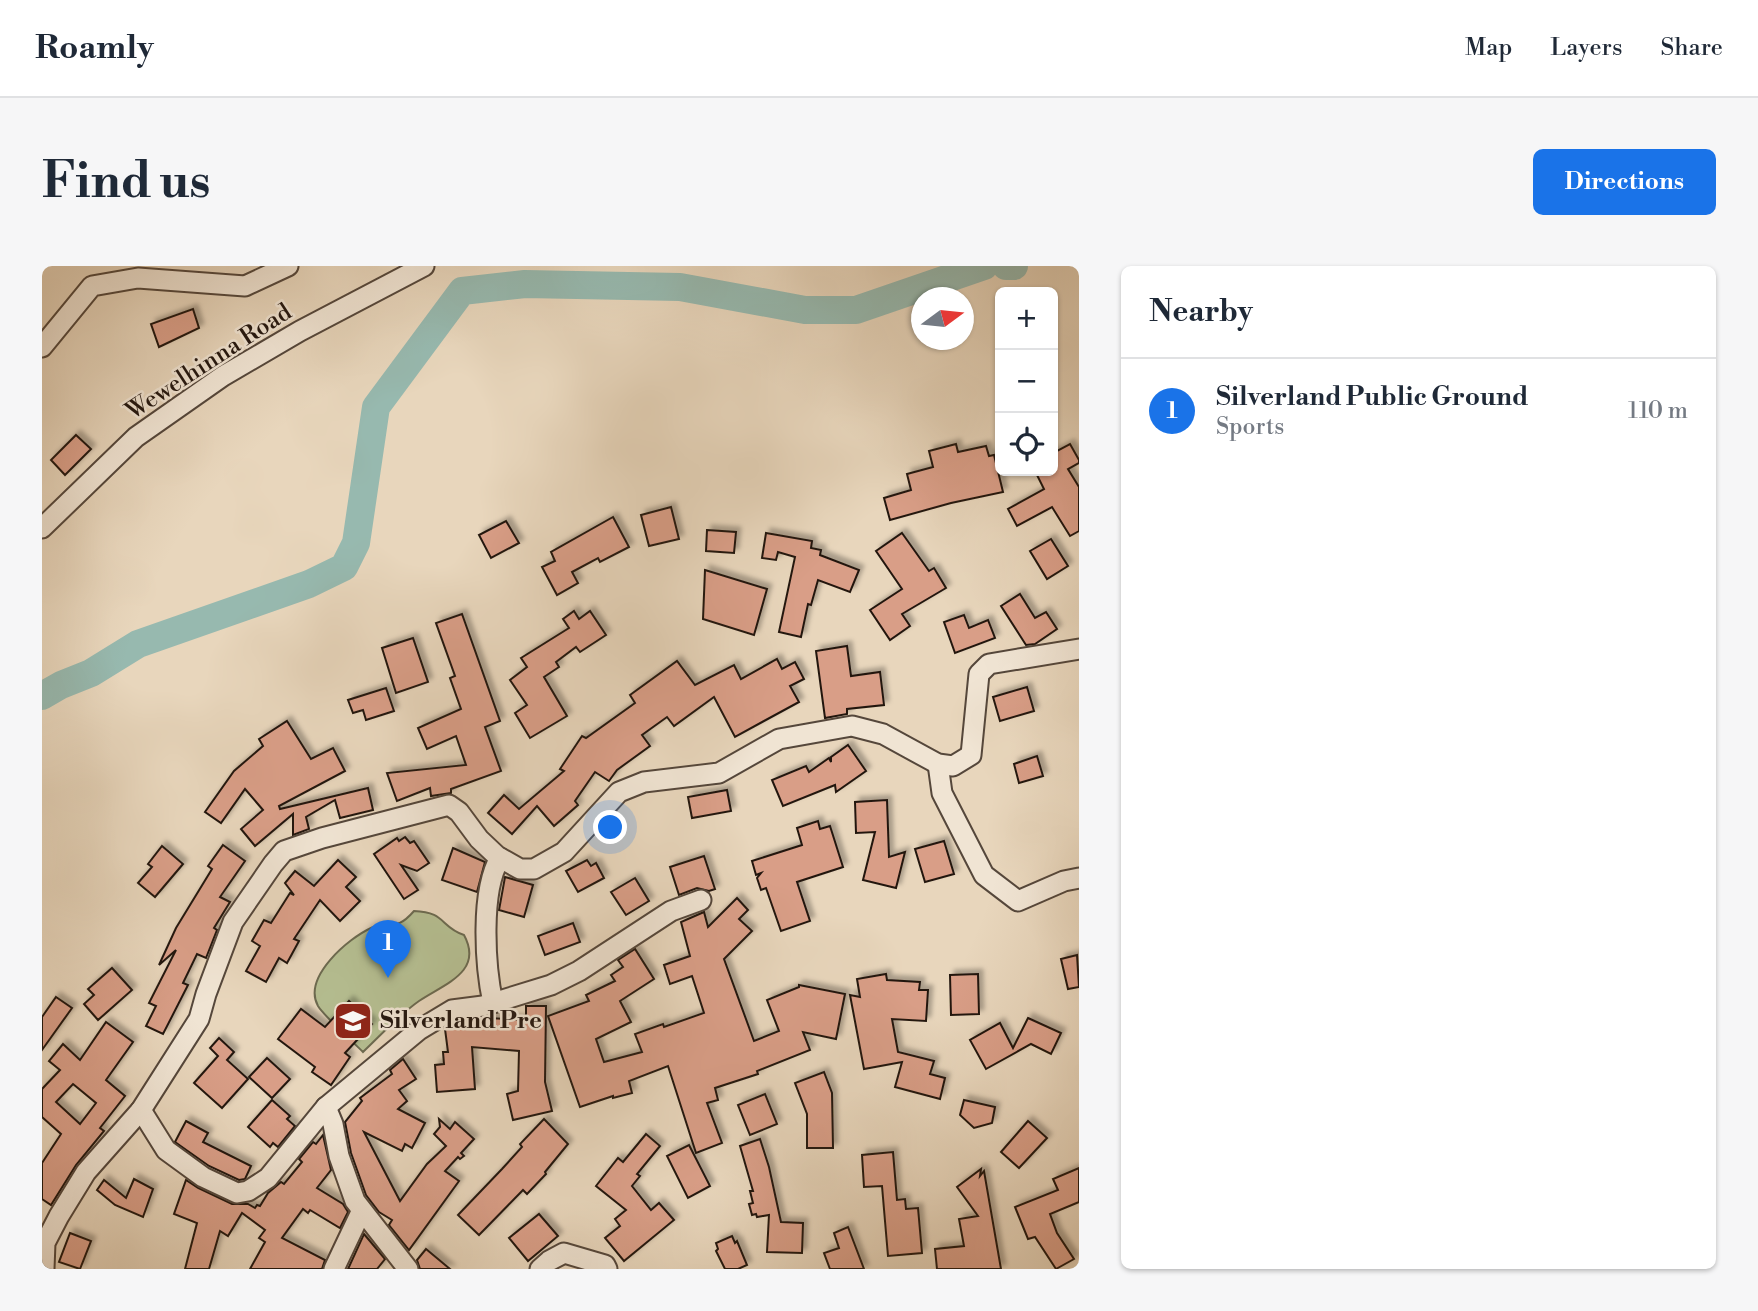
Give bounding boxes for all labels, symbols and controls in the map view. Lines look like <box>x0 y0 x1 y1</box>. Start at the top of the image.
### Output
text: Roamly <box>35 28 154 69</box>
text: Map <box>1465 33 1512 63</box>
text: Layers <box>1550 33 1622 63</box>
text: Share <box>1660 33 1723 63</box>
button: Directions <box>1533 149 1716 215</box>
text: Find us <box>42 152 211 213</box>
north arrow <box>911 287 974 350</box>
map controls <box>995 287 1058 476</box>
button: + <box>995 287 1058 350</box>
text: Nearby <box>1149 293 1253 331</box>
street label: Wewelhinna Road <box>120 297 298 427</box>
button: − <box>995 350 1058 413</box>
text: Silverland Public Ground <box>1216 381 1528 413</box>
text: 1 <box>1166 397 1178 425</box>
text: 110 m <box>1628 397 1688 425</box>
button: locate <box>995 413 1058 476</box>
text: Sports <box>1216 413 1284 441</box>
your location <box>593 810 627 844</box>
pin: 1 <box>365 920 411 978</box>
school or university icon: Silverland Pre <box>332 1000 374 1042</box>
place label: Silverland Pre <box>380 1006 542 1036</box>

